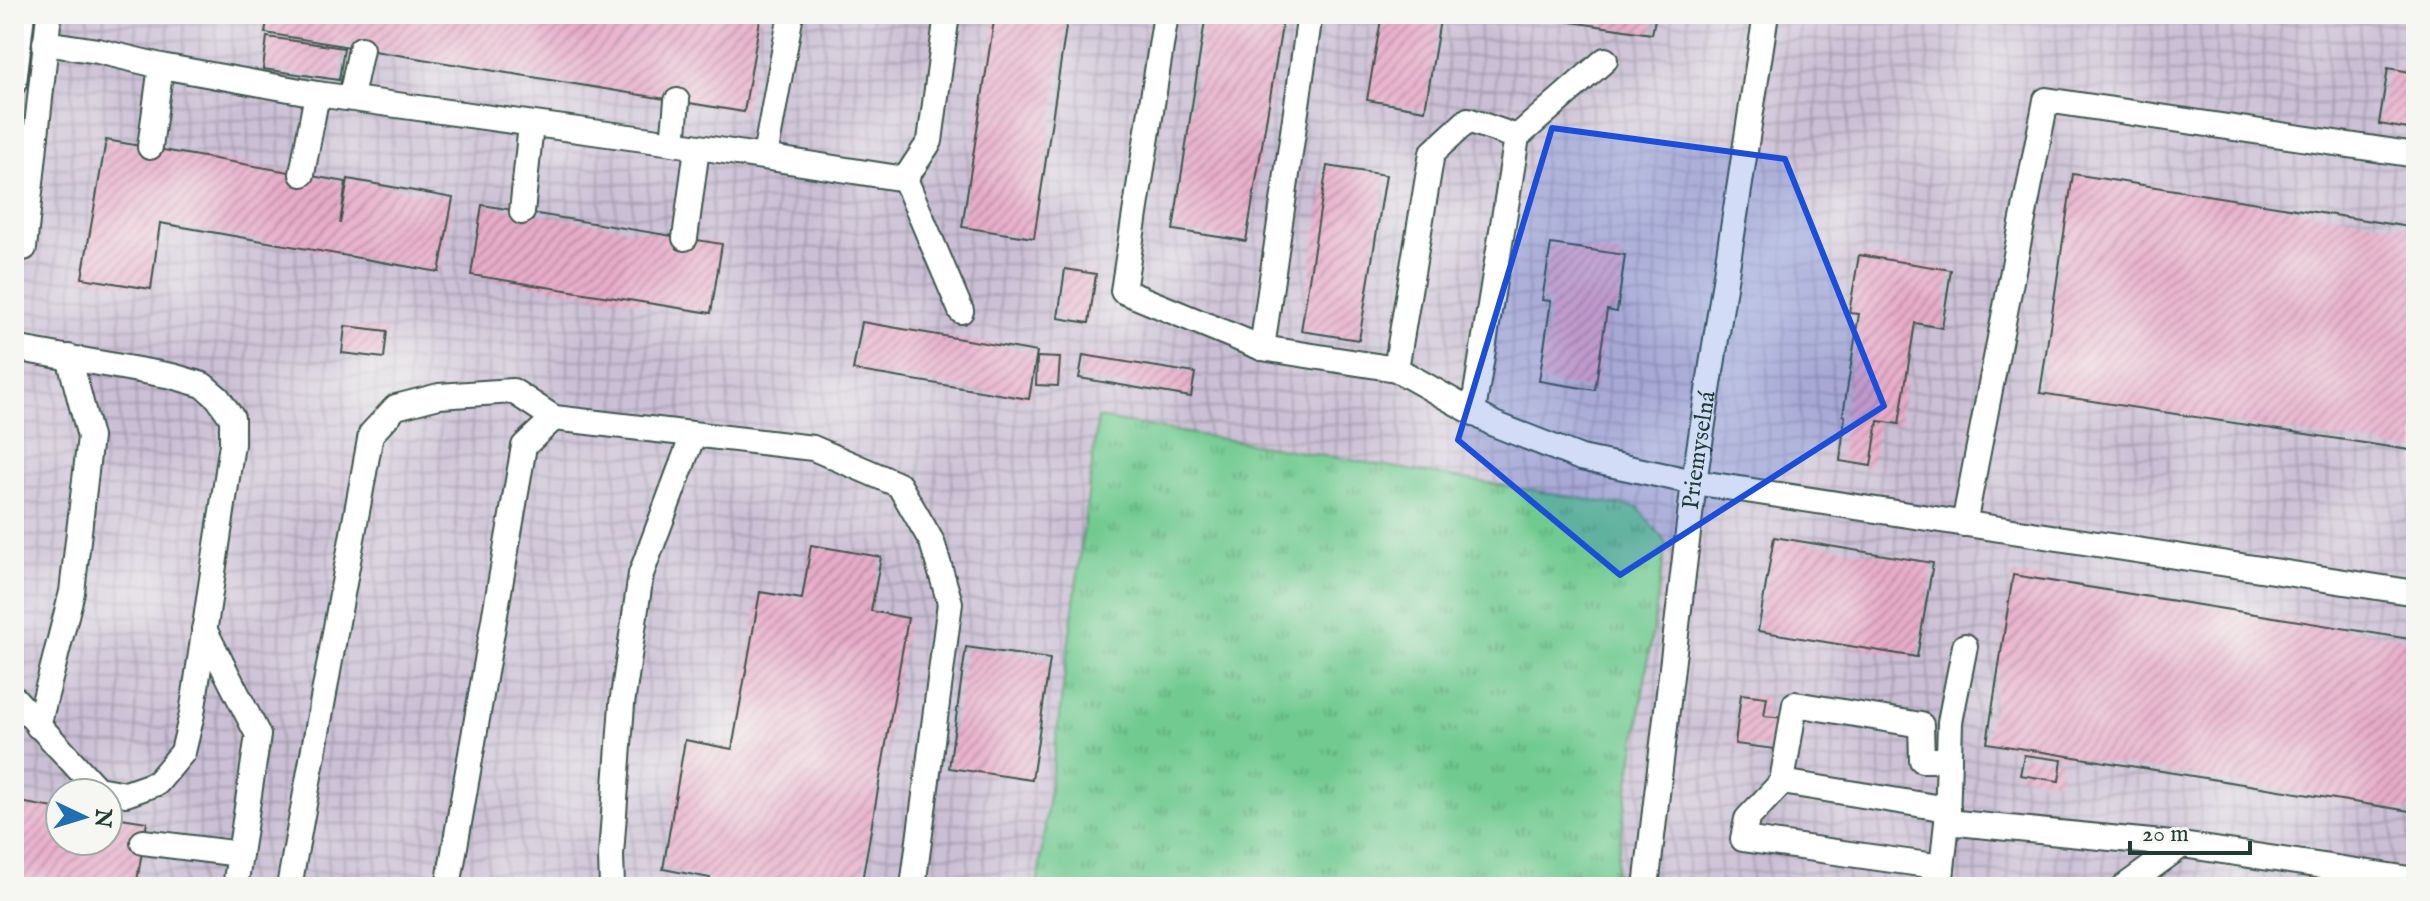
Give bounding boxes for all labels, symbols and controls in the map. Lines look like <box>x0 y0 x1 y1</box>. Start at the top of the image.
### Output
street label: Priemyselná <box>1675 388 1723 511</box>
north arrow <box>44 777 124 857</box>
scale bar <box>2130 805 2250 855</box>
text: N <box>87 807 117 829</box>
text: 20 m <box>2142 819 2189 850</box>

